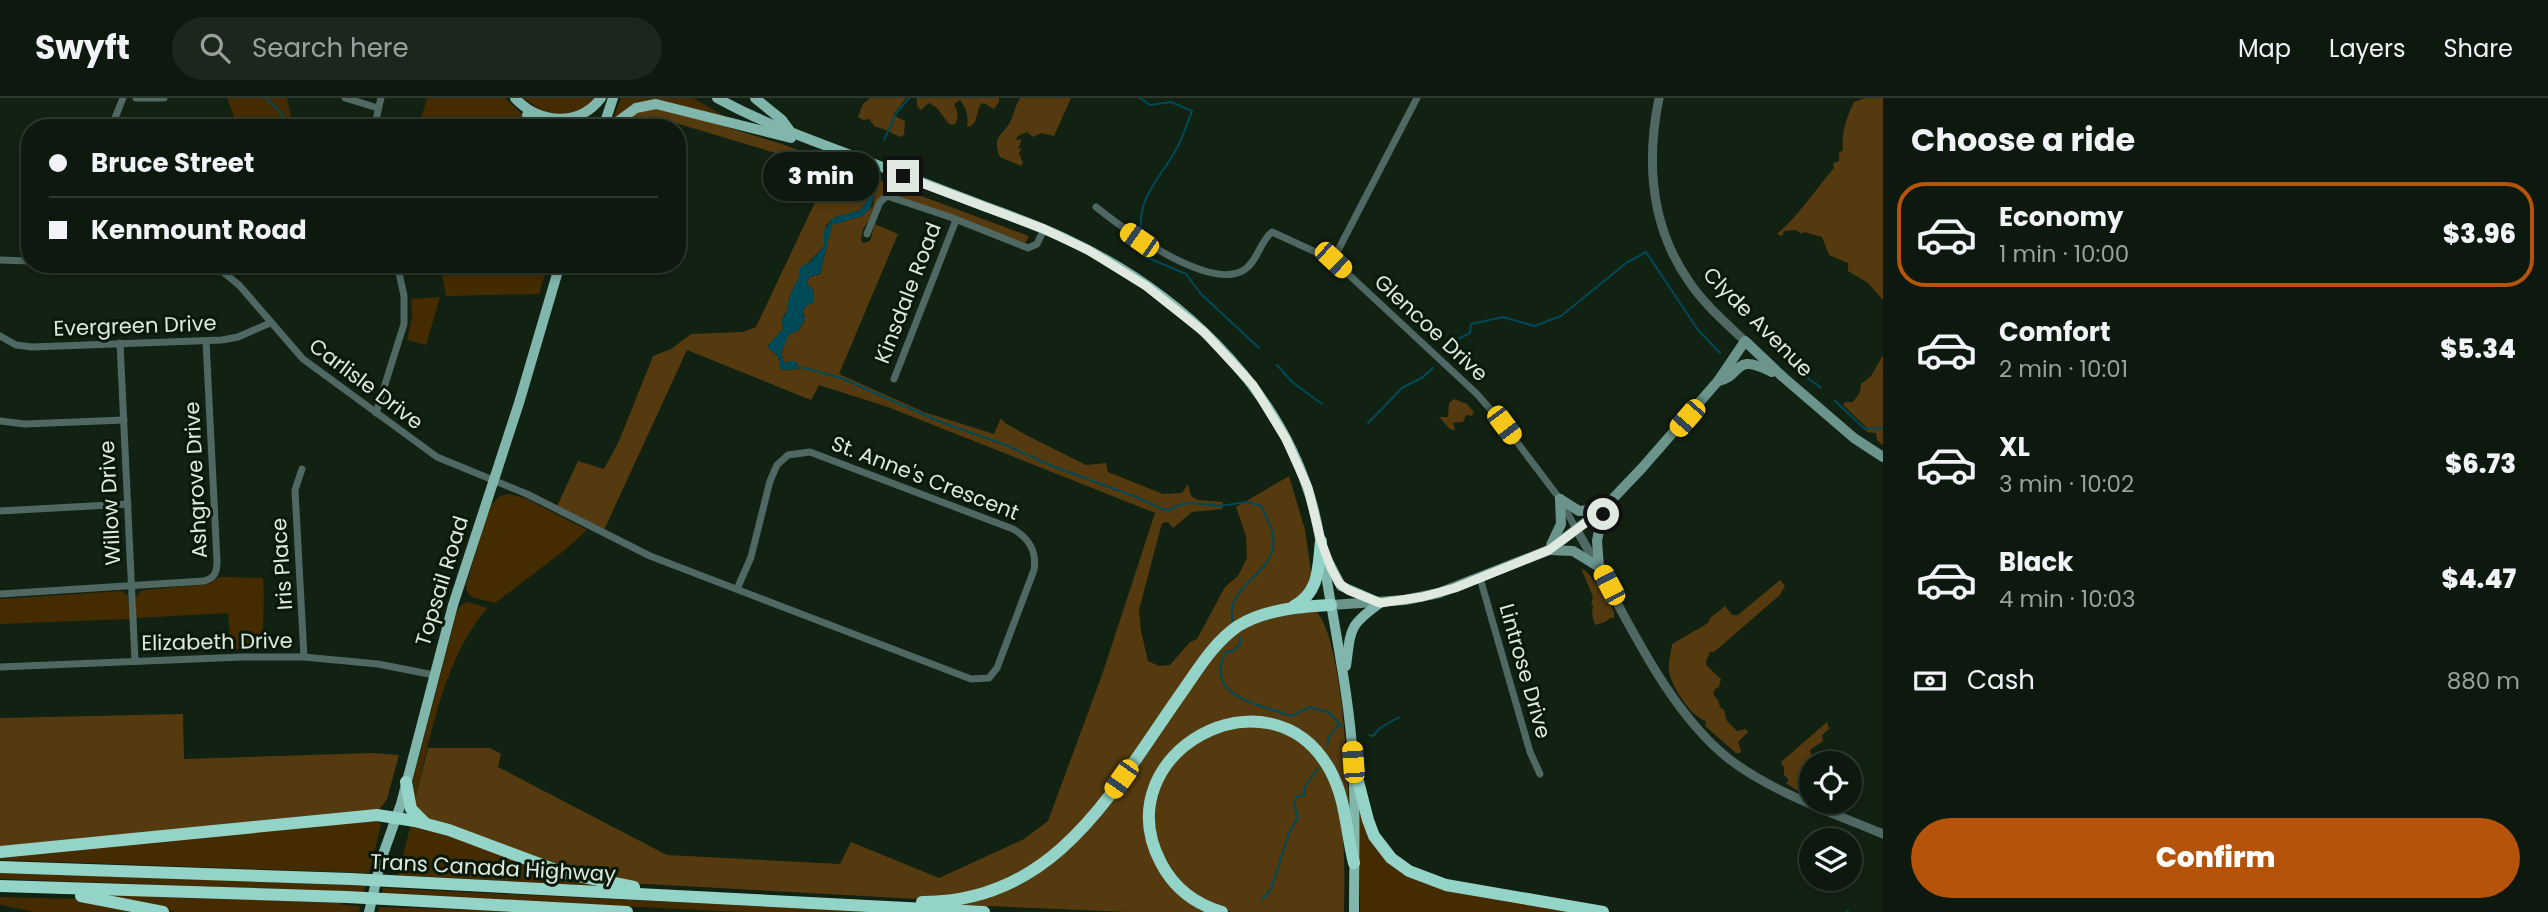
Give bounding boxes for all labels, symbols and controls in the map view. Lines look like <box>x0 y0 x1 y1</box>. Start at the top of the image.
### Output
search box <box>172 17 662 80</box>
text: Swyft <box>35 24 130 71</box>
icon: search <box>196 29 234 67</box>
text: Search here <box>252 30 409 66</box>
text: Map <box>2238 32 2291 65</box>
text: Layers <box>2329 32 2405 65</box>
text: Share <box>2443 32 2513 65</box>
text: Choose a ride <box>1911 117 2135 162</box>
text: Bruce Street <box>91 145 254 181</box>
callout: 3 min <box>763 152 878 200</box>
text: 3 min <box>788 160 854 192</box>
route end <box>887 160 919 192</box>
text: Economy <box>1999 199 2123 235</box>
icon: car <box>1915 203 1978 266</box>
text: Kenmount Road <box>91 212 307 248</box>
text: $3.96 <box>2443 216 2516 252</box>
street label: Kinsdale Road <box>867 218 948 368</box>
car <box>1116 219 1163 261</box>
car <box>1311 238 1356 282</box>
text: 1 min · 10:00 <box>1999 238 2129 270</box>
street label: Clyde Avenue <box>1697 260 1820 383</box>
street label: Glencoe Drive <box>1368 267 1494 388</box>
street label: Evergreen Drive <box>53 308 217 343</box>
text: Comfort <box>1999 314 2111 350</box>
icon: car <box>1915 318 1978 381</box>
street label: Carlisle Drive <box>303 331 429 436</box>
text: $5.34 <box>2440 331 2516 367</box>
text: 2 min · 10:01 <box>1999 353 2128 385</box>
car <box>1666 395 1709 441</box>
street label: Ashgrove Drive <box>177 401 214 559</box>
car <box>1483 402 1526 448</box>
street label: St. Anne's Crescent <box>827 428 1023 527</box>
text: XL <box>1999 429 2030 465</box>
icon: car <box>1915 433 1978 496</box>
street label: Willow Drive <box>92 440 127 566</box>
text: $6.73 <box>2445 446 2516 482</box>
text: 3 min · 10:02 <box>1999 468 2134 500</box>
route start <box>1587 498 1619 530</box>
street label: Topsail Road <box>408 512 475 650</box>
street label: Iris Place <box>264 517 299 611</box>
text: Black <box>1999 544 2073 580</box>
icon: car <box>1915 548 1978 611</box>
text: $4.47 <box>2441 561 2516 597</box>
car <box>1590 562 1629 608</box>
text: 4 min · 10:03 <box>1999 583 2136 615</box>
street label: Lintrose Drive <box>1492 600 1559 742</box>
street label: Elizabeth Drive <box>141 626 293 657</box>
icon: cash <box>1911 662 1949 700</box>
text: Cash <box>1967 662 2035 698</box>
text: 880 m <box>2447 665 2520 697</box>
car <box>1342 740 1365 784</box>
map controls <box>1799 751 1862 891</box>
button: locate <box>1799 751 1862 814</box>
car <box>1101 756 1142 802</box>
button: Confirm <box>1911 818 2520 898</box>
button: layers <box>1799 828 1862 891</box>
street label: Trans Canada Highway <box>369 847 617 888</box>

